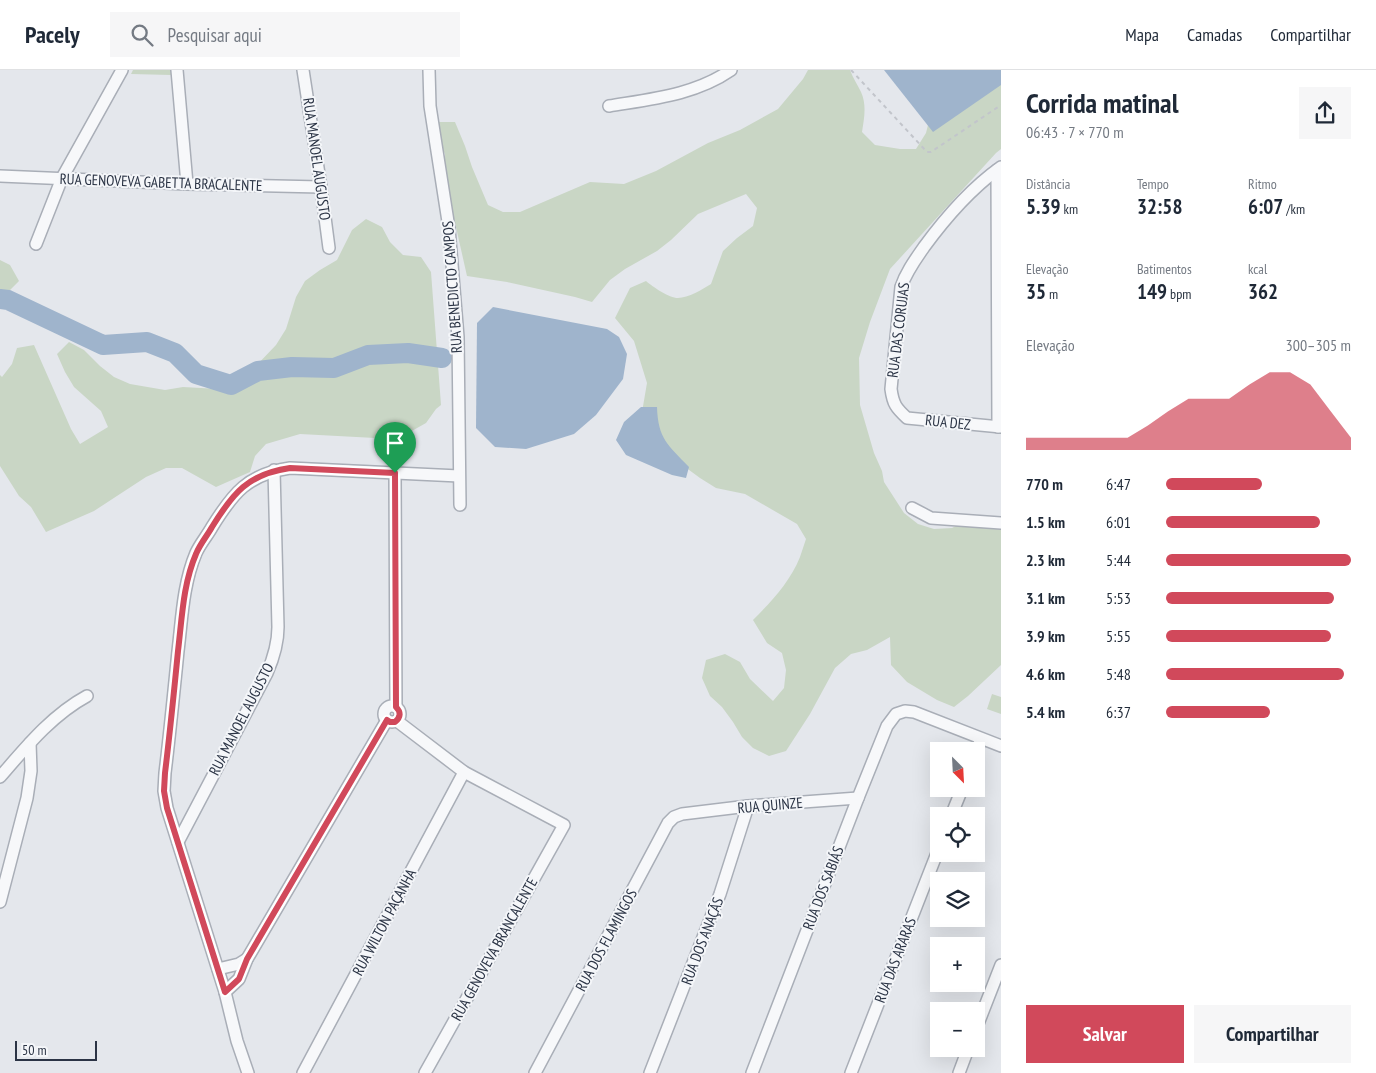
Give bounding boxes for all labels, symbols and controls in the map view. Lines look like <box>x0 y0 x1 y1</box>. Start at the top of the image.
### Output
search box <box>110 12 460 57</box>
text: Pacely <box>25 19 80 50</box>
icon: search <box>128 21 156 49</box>
text: Pesquisar aqui <box>168 23 262 47</box>
text: Mapa <box>1125 23 1159 46</box>
text: Camadas <box>1187 23 1242 46</box>
text: Compartilhar <box>1270 23 1351 46</box>
text: Corrida matinal <box>1026 84 1178 121</box>
button: share <box>1299 87 1351 139</box>
street label: RUA MANOEL AUGUSTO <box>299 96 335 222</box>
text: 06:43 · 7 × 770 m <box>1026 122 1124 142</box>
street label: RUA GENOVEVA GABETTA BRACALENTE <box>59 169 263 195</box>
text: Distância <box>1026 175 1070 193</box>
text: Tempo <box>1137 175 1169 193</box>
text: Ritmo <box>1248 175 1277 193</box>
text: 5.39 <box>1026 193 1061 220</box>
text: 32:58 <box>1137 193 1182 220</box>
text: 6:07 <box>1248 193 1283 220</box>
text: km <box>1061 200 1078 218</box>
text: /km <box>1283 200 1305 218</box>
street label: RUA BENEDICTO CAMPOS <box>438 220 466 354</box>
text: Elevação <box>1026 260 1068 278</box>
text: Batimentos <box>1137 260 1192 278</box>
text: kcal <box>1248 260 1267 278</box>
text: 35 <box>1026 278 1046 305</box>
text: 149 <box>1137 278 1167 305</box>
text: 362 <box>1248 278 1278 305</box>
street label: RUA DAS CORUJAS <box>883 281 913 379</box>
text: m <box>1046 285 1058 303</box>
text: bpm <box>1167 285 1191 303</box>
text: Elevação <box>1026 335 1075 355</box>
text: 300–305 m <box>1286 335 1351 355</box>
street label: RUA DEZ <box>924 410 972 434</box>
pin <box>374 422 416 473</box>
icon: arrive <box>381 429 409 457</box>
text: 770 m <box>1026 474 1063 494</box>
text: 6:47 <box>1106 474 1131 494</box>
text: 1.5 km <box>1026 512 1065 532</box>
text: 6:01 <box>1106 512 1131 532</box>
text: 2.3 km <box>1026 550 1065 570</box>
text: 5:44 <box>1106 550 1131 570</box>
text: 3.1 km <box>1026 588 1065 608</box>
text: 5:53 <box>1106 588 1131 608</box>
text: 3.9 km <box>1026 626 1065 646</box>
text: 5:55 <box>1106 626 1131 646</box>
street label: RUA MANOEL AUGUSTO <box>204 660 278 778</box>
text: 4.6 km <box>1026 664 1065 684</box>
text: 5:48 <box>1106 664 1131 684</box>
text: 5.4 km <box>1026 702 1065 722</box>
text: 6:37 <box>1106 702 1131 722</box>
north arrow <box>930 742 985 798</box>
map controls <box>930 742 985 1057</box>
street label: RUA QUINZE <box>737 793 803 817</box>
button: locate <box>930 807 985 862</box>
street label: RUA DOS SABIÁS <box>798 843 848 933</box>
street label: RUA WILTON PAÇANHA <box>348 865 421 979</box>
button: layers <box>930 872 985 927</box>
street label: RUA GENOVEVA BRANCALENTE <box>447 874 541 1024</box>
street label: RUA DOS FLAMINGOS <box>571 886 641 994</box>
street label: RUA DOS ANAÇÃS <box>677 895 727 987</box>
street label: RUA DAS ARARAS <box>870 915 920 1005</box>
button: + <box>930 937 985 992</box>
button: − <box>930 1002 985 1057</box>
button: Salvar <box>1026 1005 1184 1063</box>
button: Compartilhar <box>1194 1005 1351 1063</box>
scale bar <box>15 1038 98 1061</box>
text: 50 m <box>22 1041 47 1059</box>

